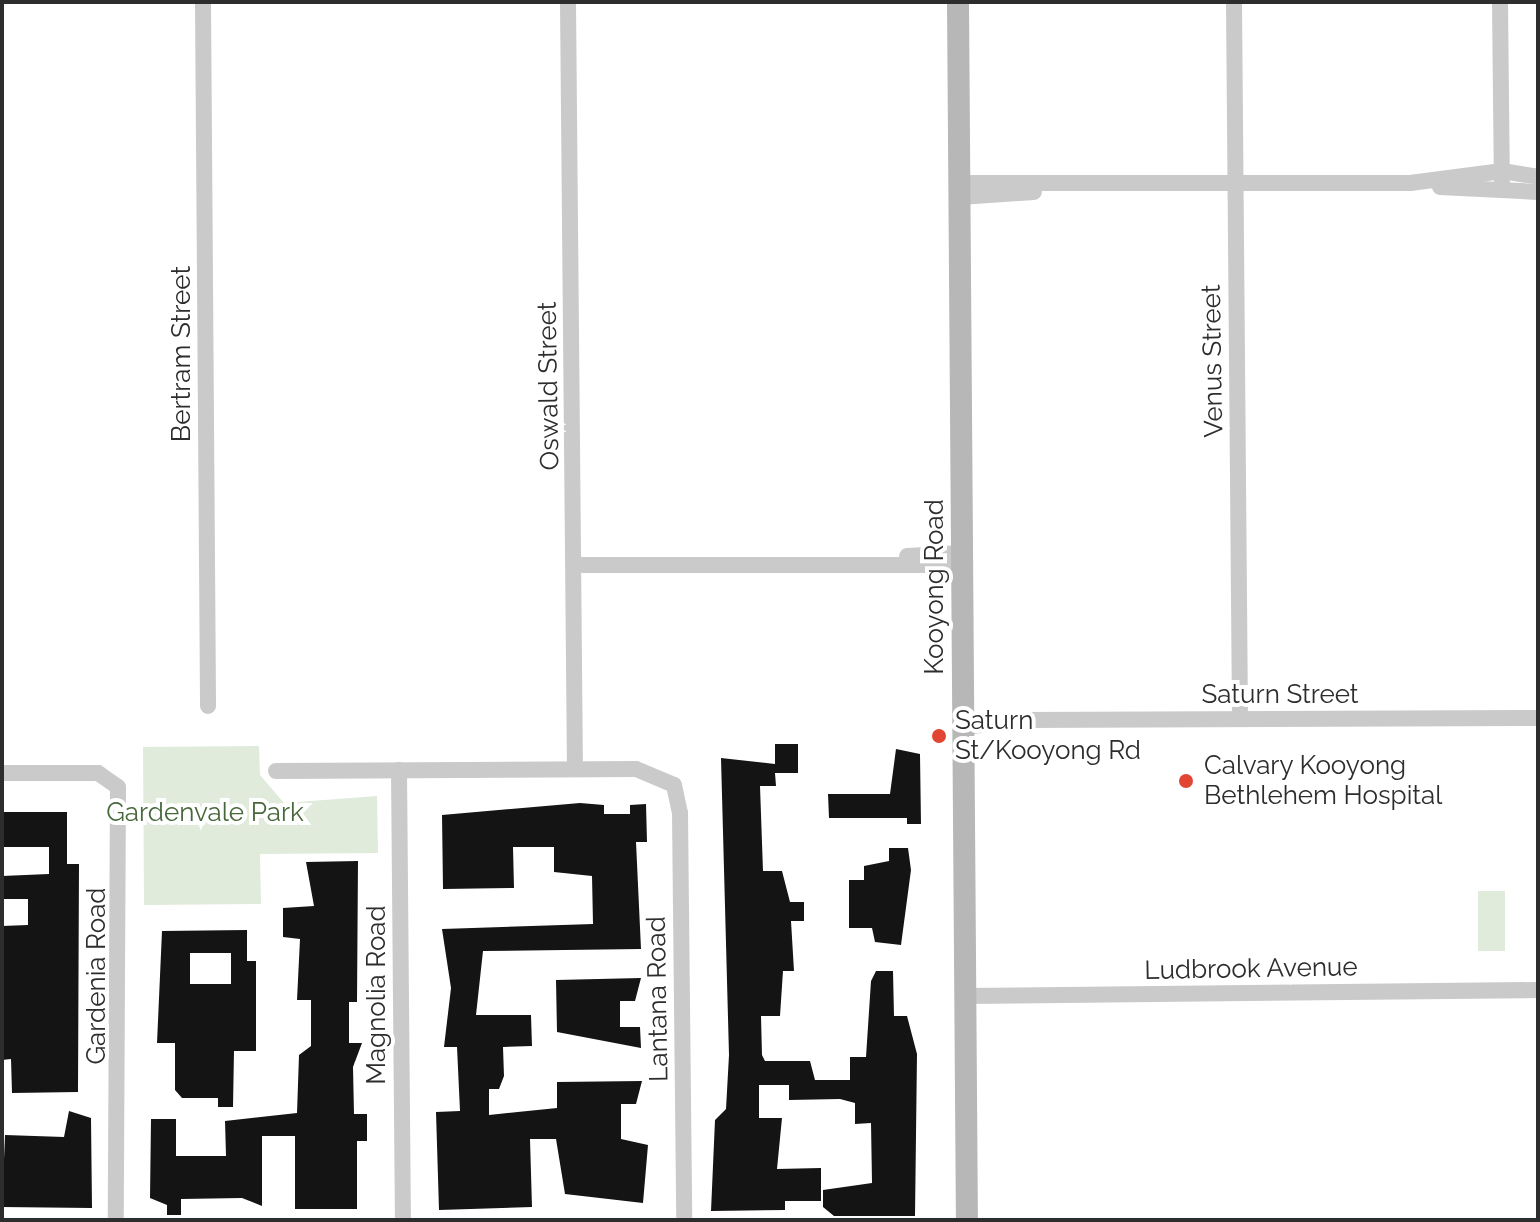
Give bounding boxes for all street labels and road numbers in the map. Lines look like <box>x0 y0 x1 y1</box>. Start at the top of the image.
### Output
street label: Bertram Street <box>166 266 198 442</box>
street label: Venus Street <box>1196 284 1230 438</box>
street label: Oswald Street <box>532 301 566 471</box>
street label: Kooyong Road <box>919 499 951 675</box>
street label: Saturn Street <box>1202 679 1358 711</box>
street label: Gardenia Road <box>81 888 113 1064</box>
street label: Magnolia Road <box>361 905 393 1085</box>
street label: Lantana Road <box>641 916 675 1082</box>
street label: Ludbrook Avenue <box>1144 952 1358 986</box>

